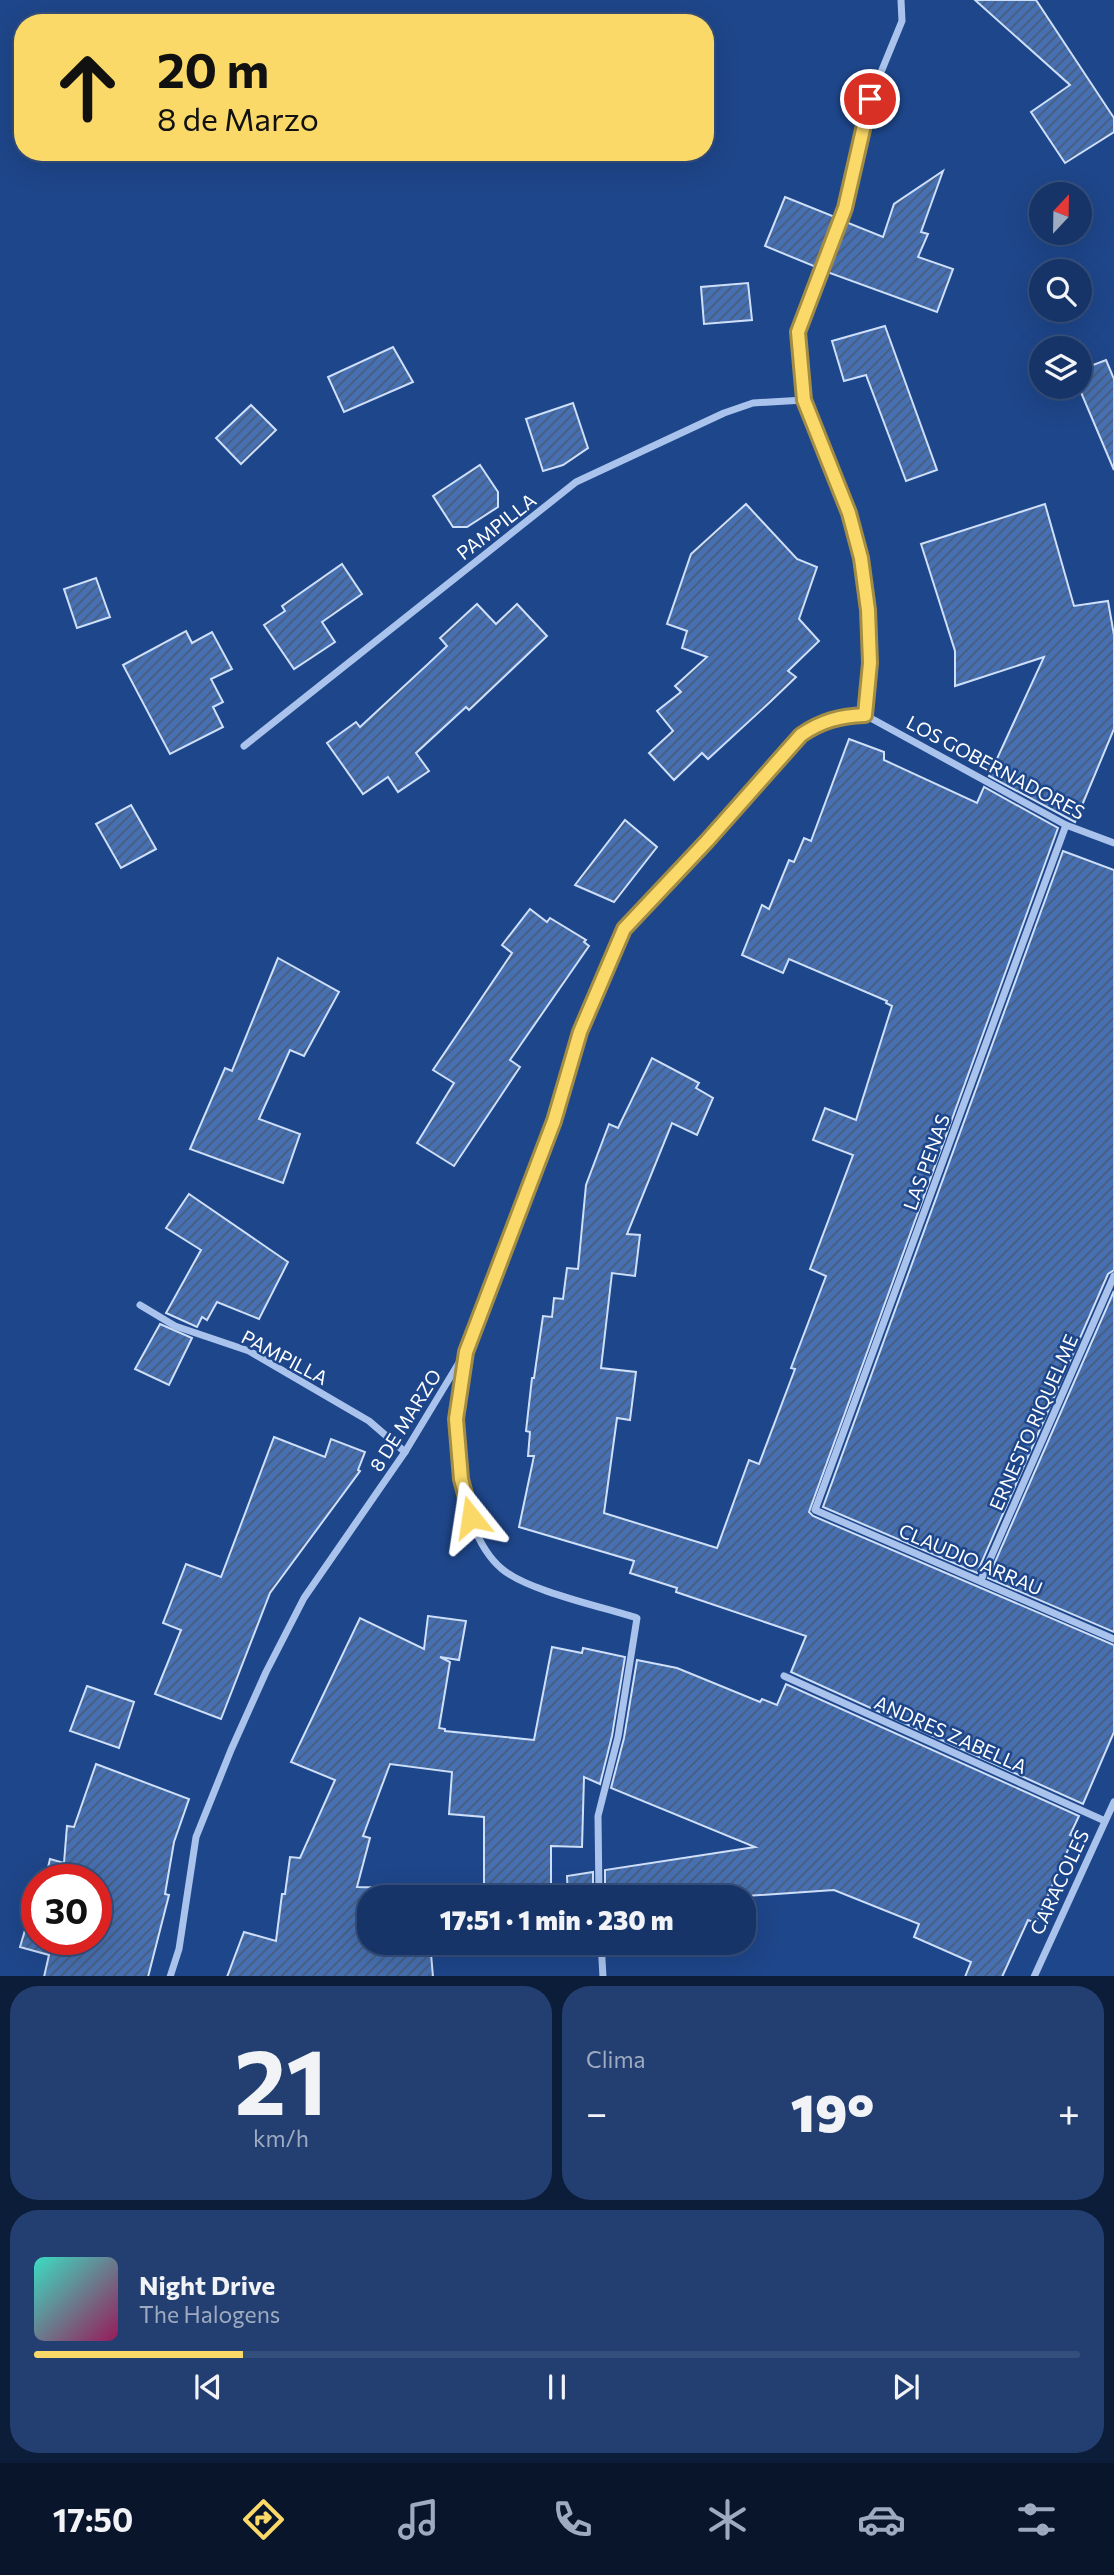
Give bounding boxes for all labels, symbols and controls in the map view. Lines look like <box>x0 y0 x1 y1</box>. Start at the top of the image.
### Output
text: 20 m <box>157 38 269 98</box>
icon: ahead <box>42 42 133 133</box>
pin <box>840 69 900 129</box>
icon: arrive <box>851 80 889 118</box>
text: 8 de Marzo <box>157 98 319 138</box>
north arrow <box>1029 182 1092 245</box>
map controls <box>1029 182 1092 399</box>
button: search <box>1029 259 1092 322</box>
button: layers <box>1029 336 1092 399</box>
street label: PAMPILLA <box>452 488 540 564</box>
street label: LOS GOBERNADORES <box>903 710 1089 824</box>
street label: LAS PENAS <box>898 1111 954 1213</box>
street label: PAMPILLA <box>238 1325 332 1389</box>
street label: ERNESTO RIQUELME <box>984 1330 1082 1514</box>
street label: 8 DE MARZO <box>364 1365 446 1475</box>
position arrow <box>434 1480 508 1554</box>
street label: CLAUDIO ARRAU <box>896 1518 1046 1600</box>
street label: ANDRES ZABELLA <box>871 1690 1031 1778</box>
street label: CARACOLES <box>1025 1826 1093 1938</box>
speed limit sign: 30 <box>21 1864 112 1955</box>
text: 17:51 · 1 min · 230 m <box>440 1904 673 1935</box>
text: 21 <box>235 2022 327 2134</box>
text: Clima <box>586 2045 646 2073</box>
text: 19° <box>791 2079 874 2143</box>
text: − <box>586 2088 608 2135</box>
text: + <box>1058 2088 1080 2135</box>
text: km/h <box>253 2124 309 2152</box>
text: Night Drive <box>139 2269 275 2300</box>
text: The Halogens <box>139 2300 280 2328</box>
icon: previous <box>189 2368 227 2406</box>
icon: pause <box>538 2368 576 2406</box>
icon: next <box>887 2368 925 2406</box>
icon: directions <box>239 2495 288 2544</box>
icon: music <box>394 2495 443 2544</box>
icon: phone <box>548 2495 597 2544</box>
icon: climate <box>703 2495 752 2544</box>
icon: car <box>857 2495 906 2544</box>
icon: filters <box>1012 2495 1061 2544</box>
text: 17:50 <box>53 2499 133 2539</box>

